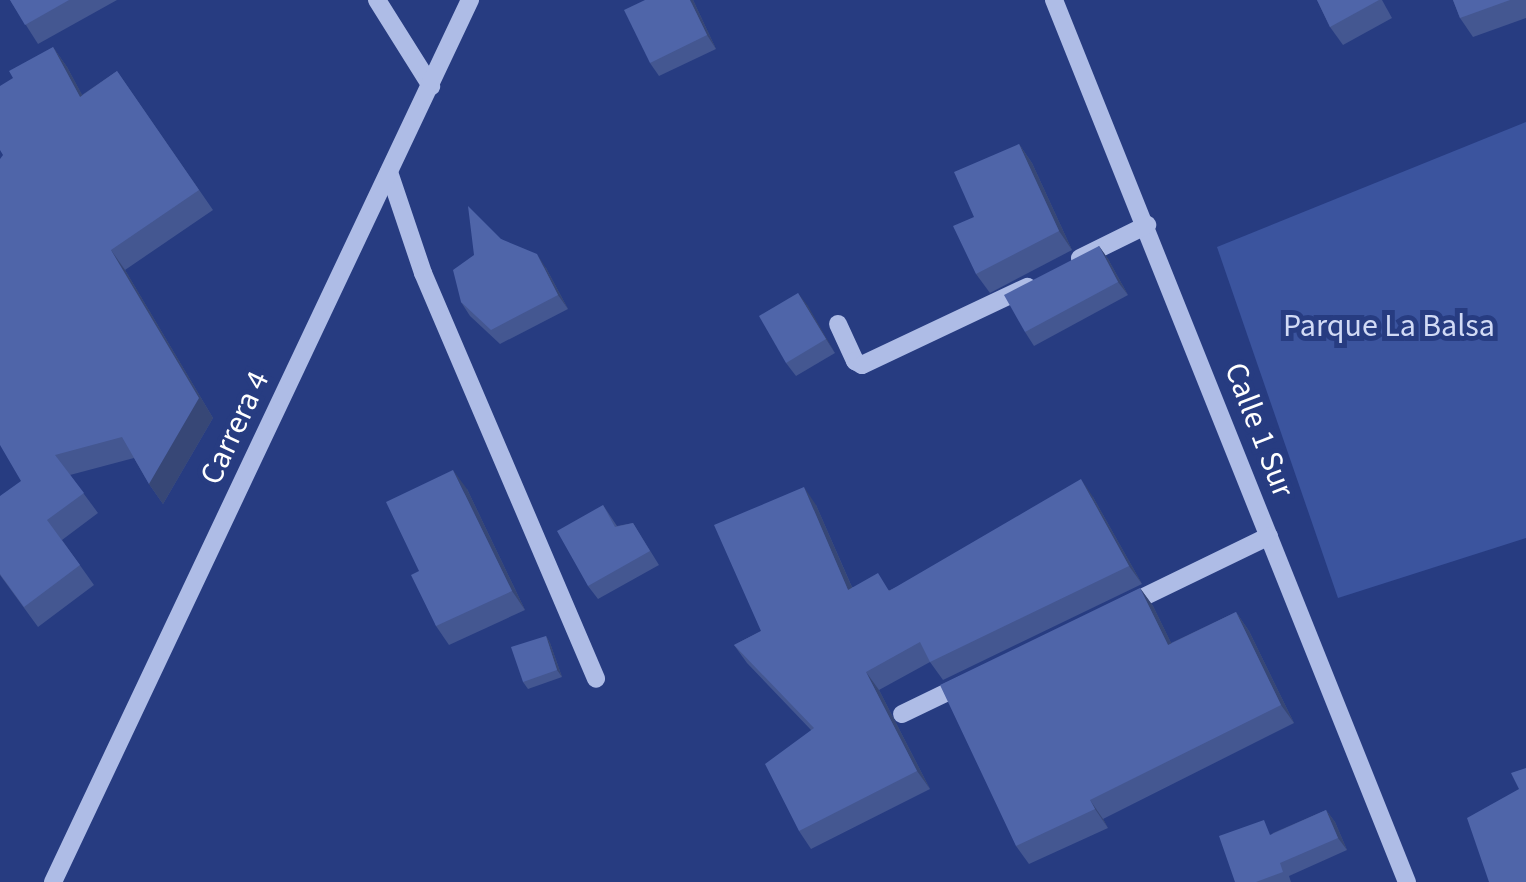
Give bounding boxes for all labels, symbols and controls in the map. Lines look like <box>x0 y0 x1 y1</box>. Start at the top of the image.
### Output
park label: Parque La Balsa <box>1283 307 1495 345</box>
street label: Calle 1 Sur <box>1216 357 1302 503</box>
street label: Carrera 4 <box>192 365 278 491</box>

